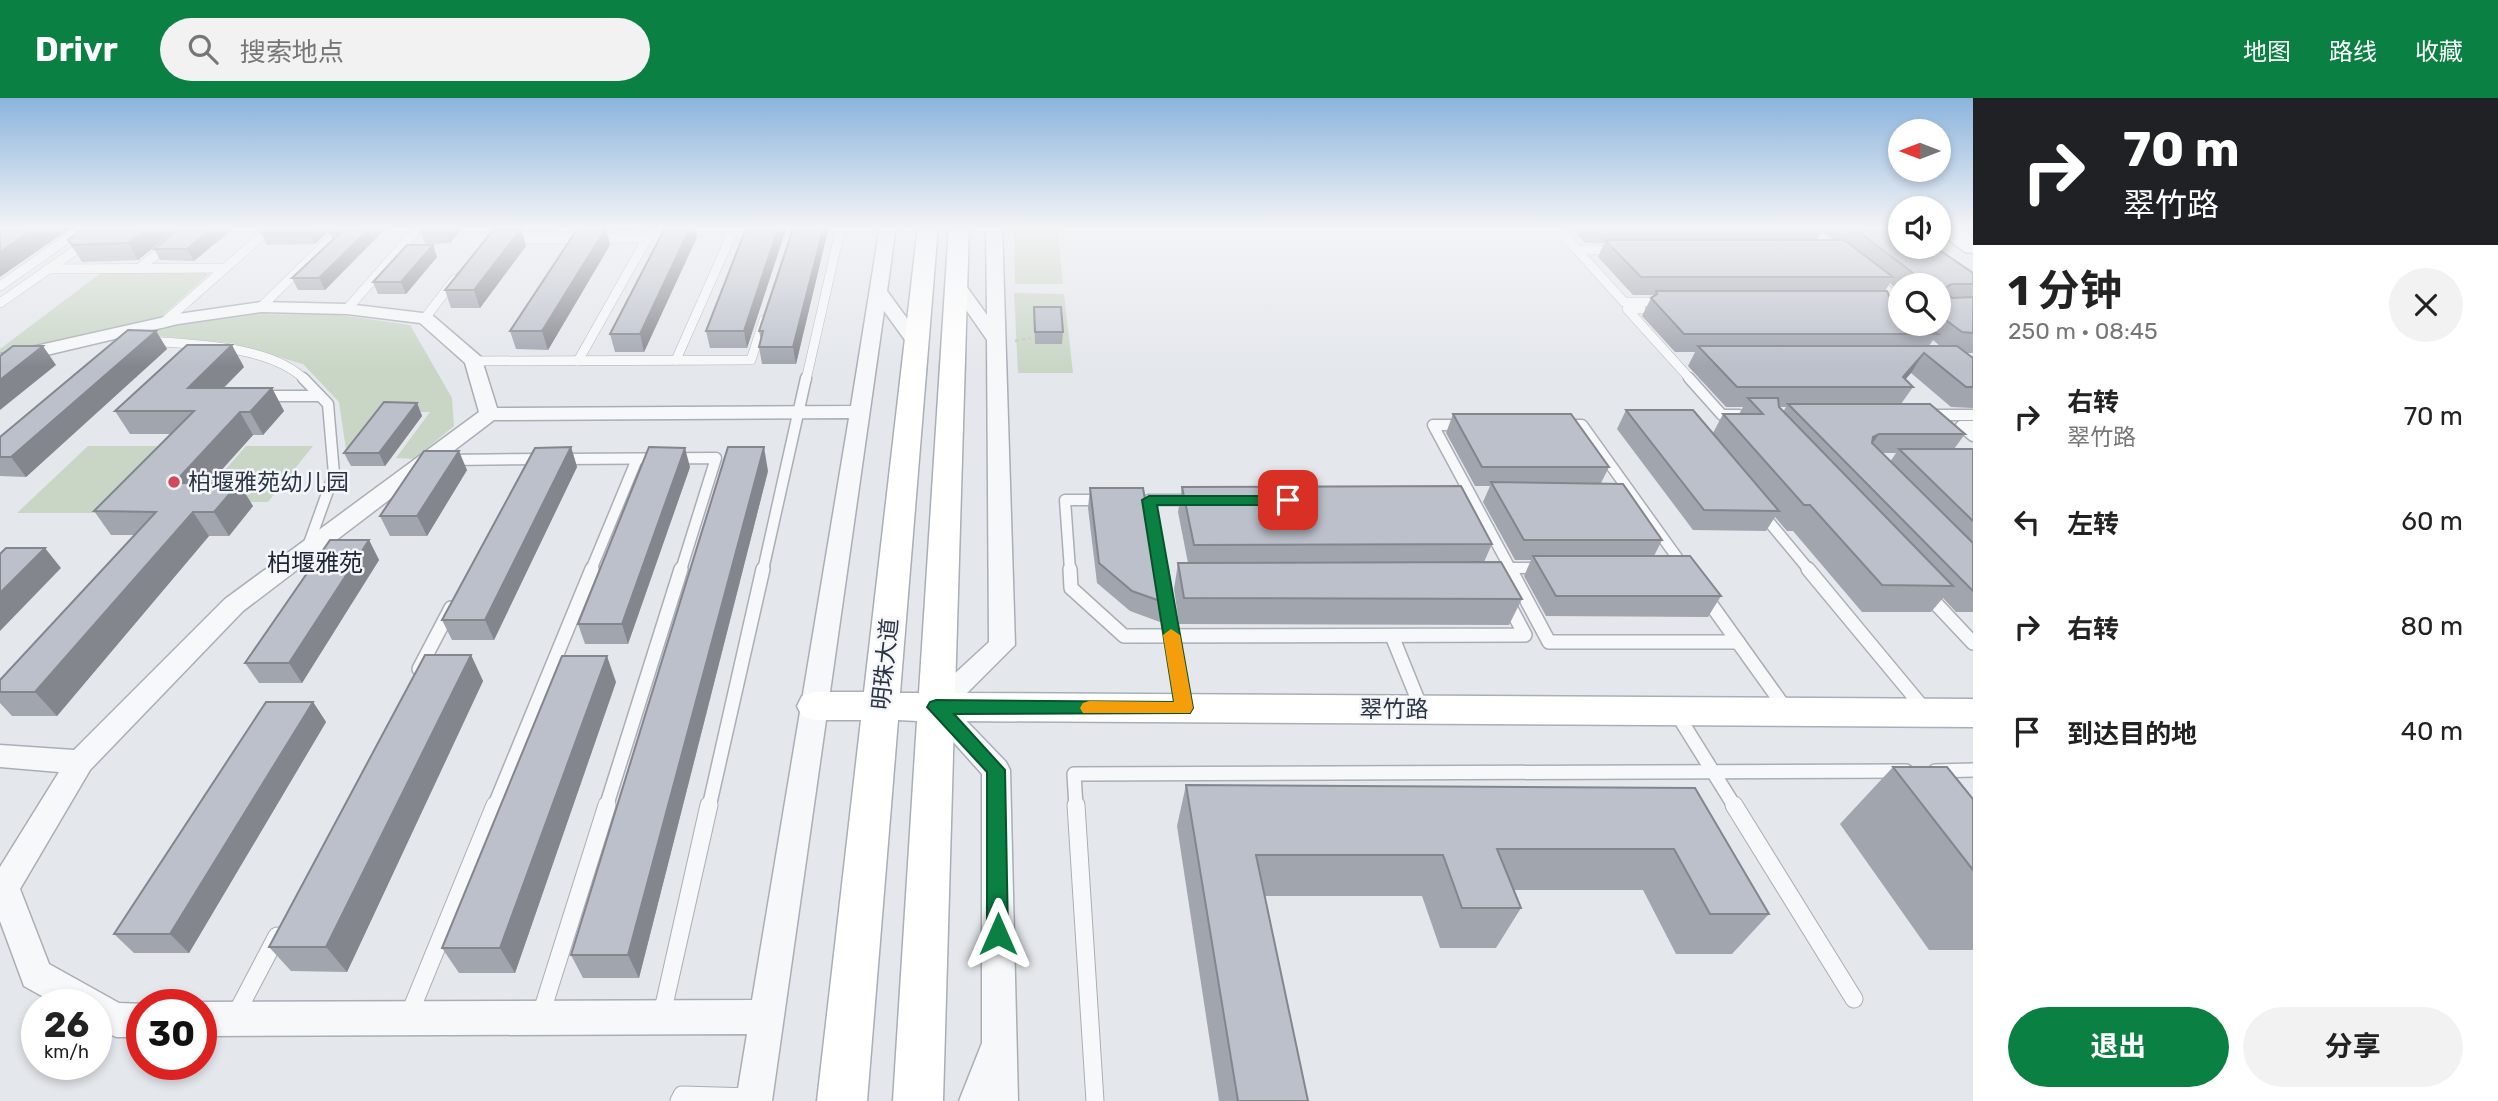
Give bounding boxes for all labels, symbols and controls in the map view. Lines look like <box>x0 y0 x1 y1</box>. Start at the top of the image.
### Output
search box <box>160 18 650 81</box>
text: Drivr <box>35 30 118 69</box>
icon: search <box>184 30 222 68</box>
text: 搜索地点 <box>240 37 344 68</box>
text: 地图 <box>2243 38 2291 66</box>
text: 路线 <box>2329 38 2377 66</box>
text: 收藏 <box>2415 38 2463 66</box>
north arrow <box>1888 119 1951 182</box>
map controls <box>1888 119 1951 336</box>
text: 70 m <box>2123 120 2240 178</box>
icon: right <box>2008 126 2099 217</box>
text: 翠竹路 <box>2123 186 2219 224</box>
button: sound <box>1888 196 1951 259</box>
text: 1 分钟 <box>2008 266 2122 316</box>
button: close <box>2389 268 2463 342</box>
button: search <box>1888 273 1951 336</box>
text: 250 m · 08:45 <box>2008 317 2158 345</box>
text: 右转 <box>2067 387 2119 418</box>
icon: right <box>2008 398 2046 436</box>
text: 70 m <box>2404 401 2463 432</box>
text: 翠竹路 <box>2067 423 2136 451</box>
place label: 柏堰雅苑幼儿园 <box>188 468 349 496</box>
pin <box>1258 470 1318 530</box>
marker: 柏堰雅苑幼儿园 <box>166 474 182 490</box>
icon: arrive <box>1269 481 1307 519</box>
icon: left <box>2008 503 2046 541</box>
text: 60 m <box>2401 506 2463 537</box>
text: 左转 <box>2067 509 2119 540</box>
district label: 柏堰雅苑 <box>267 549 363 577</box>
icon: right <box>2008 608 2046 646</box>
text: 80 m <box>2400 611 2463 642</box>
text: 右转 <box>2067 614 2119 645</box>
street label: 明珠大道 <box>866 617 904 711</box>
street label: 翠竹路 <box>1360 695 1429 723</box>
icon: arrive <box>2008 713 2046 751</box>
text: 40 m <box>2401 716 2463 747</box>
text: 到达目的地 <box>2067 719 2197 750</box>
position arrow <box>961 897 1035 971</box>
speed limit sign: 30 <box>126 989 217 1080</box>
text: 26 <box>44 1004 89 1046</box>
button: 退出 <box>2008 1007 2229 1087</box>
button: 分享 <box>2243 1007 2463 1087</box>
text: km/h <box>44 1041 89 1063</box>

